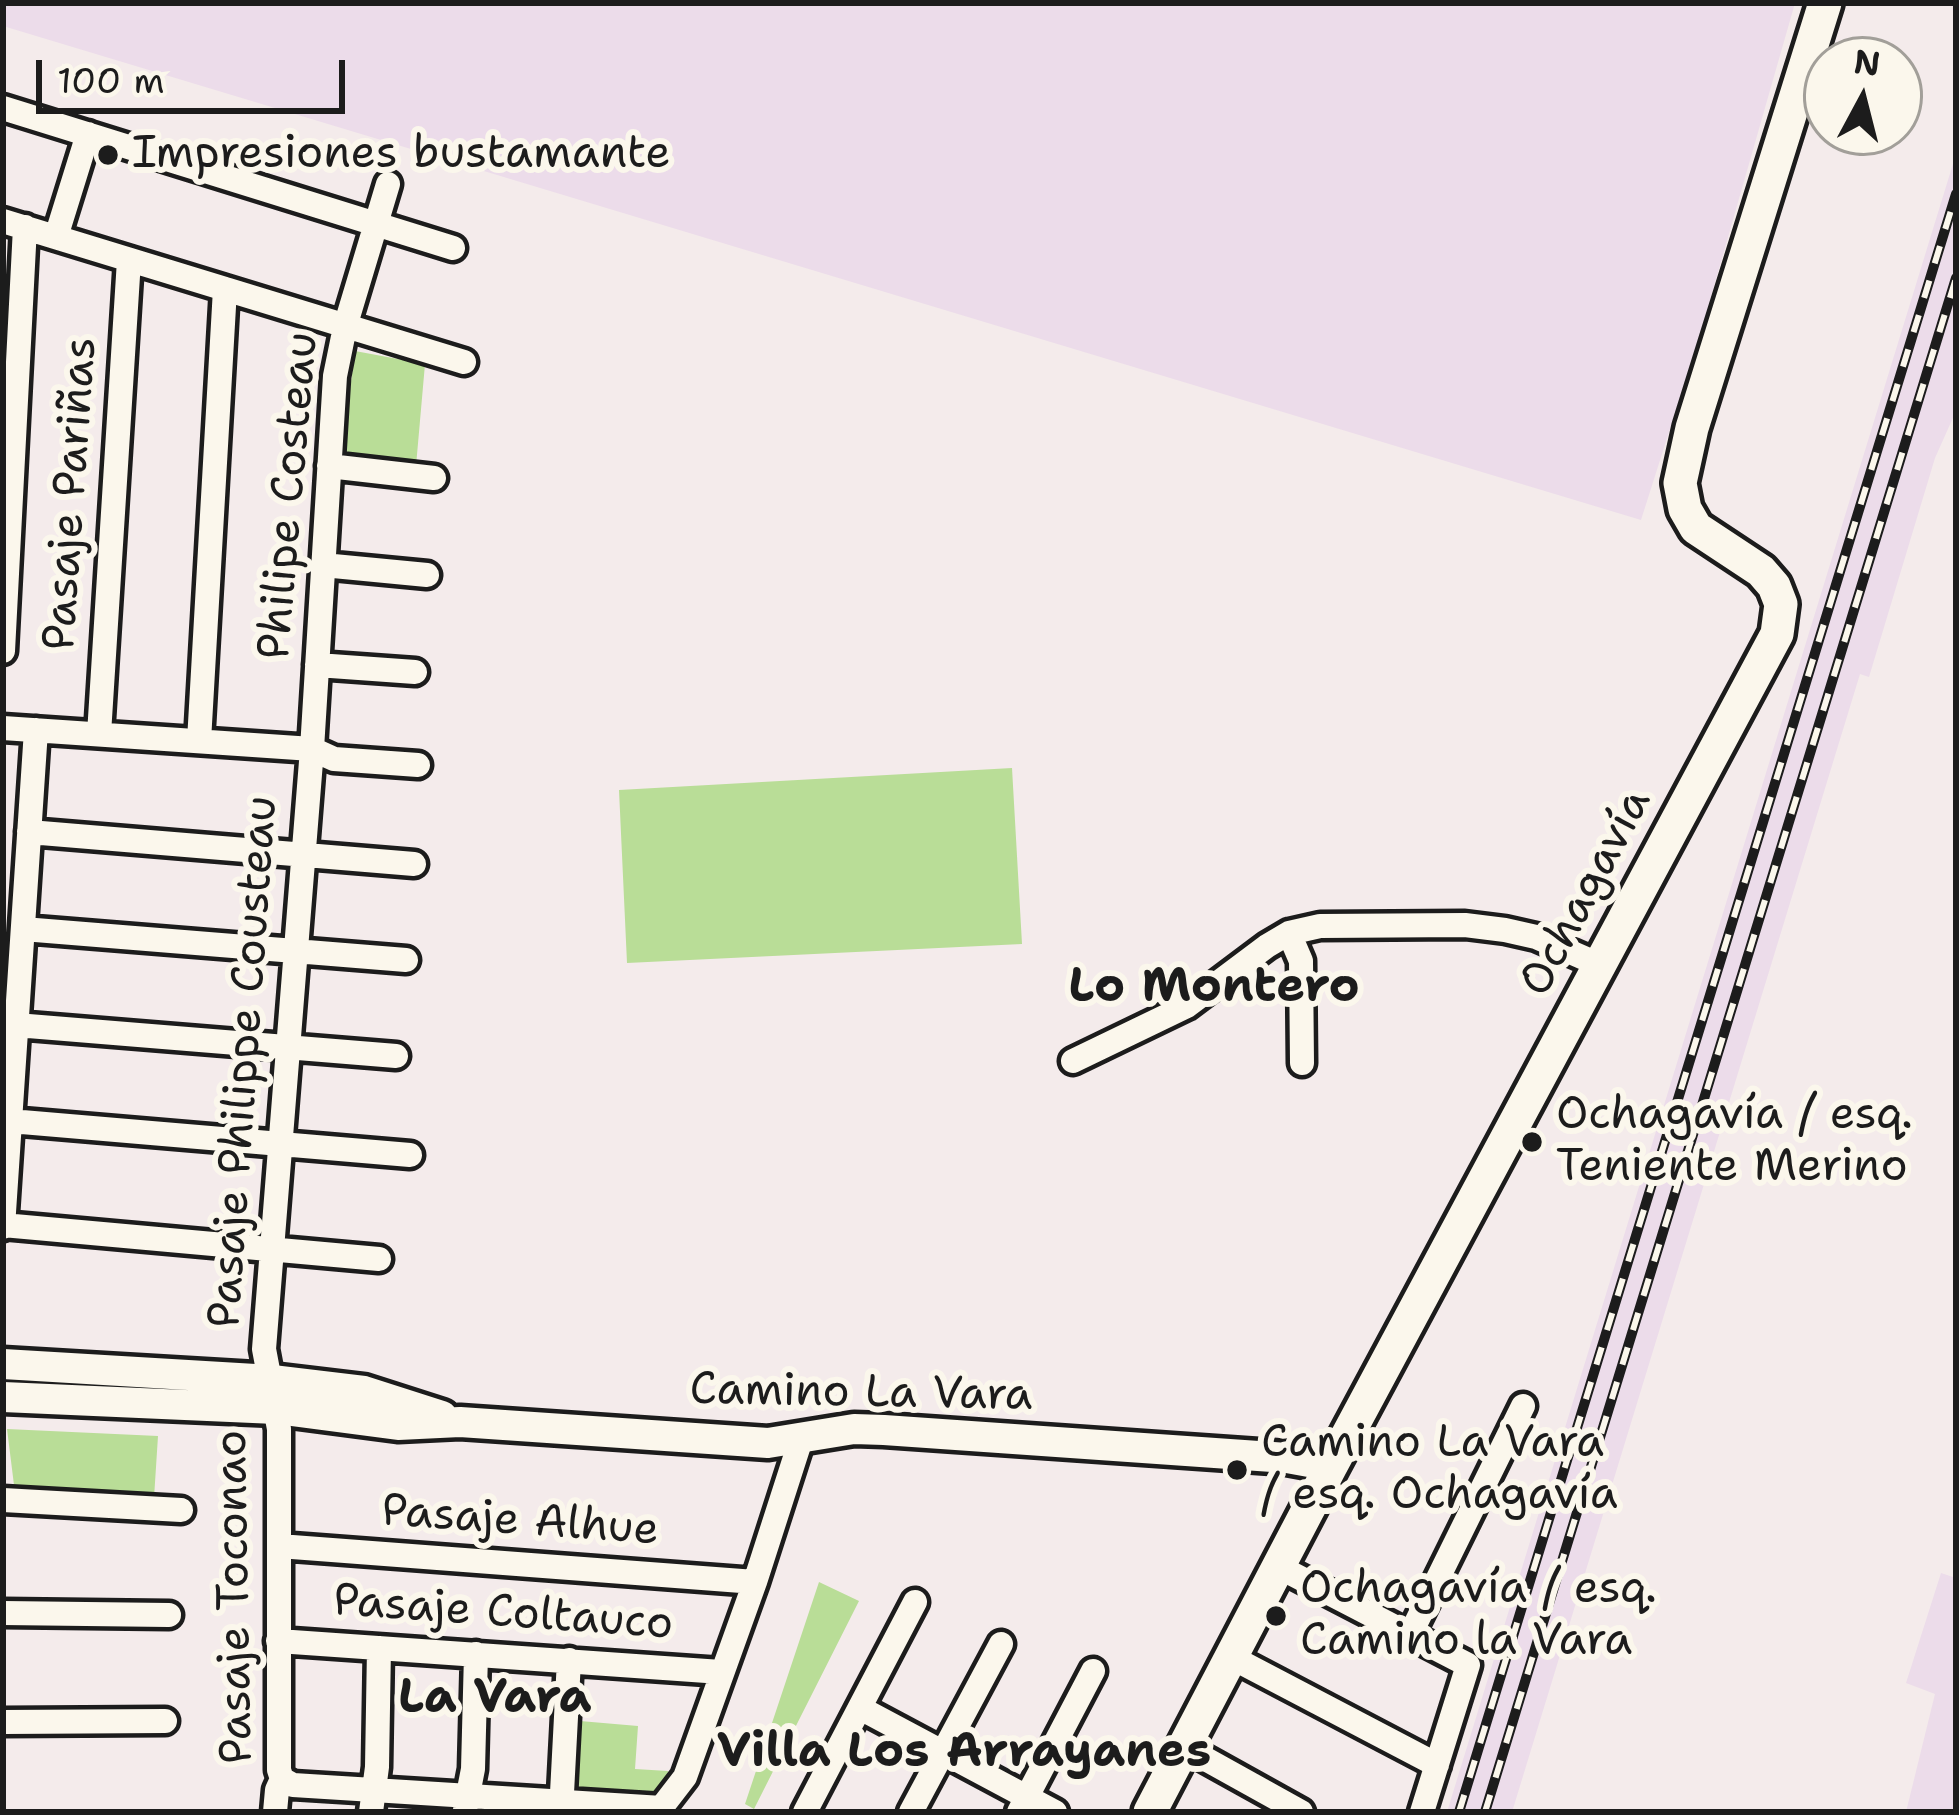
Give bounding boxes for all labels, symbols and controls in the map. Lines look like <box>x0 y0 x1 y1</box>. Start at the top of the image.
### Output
scale bar <box>42 36 351 110</box>
north arrow <box>1803 36 1923 156</box>
text: N <box>1851 39 1883 87</box>
text: 100 m <box>57 56 165 105</box>
place label: Impresiones bustamante <box>132 128 671 182</box>
marker: Impresiones bustamante <box>95 142 121 168</box>
street label: Philipe Costeau <box>249 330 331 662</box>
street label: Pasaje Pariñas <box>34 335 110 653</box>
street label: Ochagavía <box>1510 780 1664 1006</box>
street label: Pasaje Philippe Cousteau <box>199 794 291 1330</box>
district label: Lo Montero <box>1068 959 1360 1017</box>
place label: Ochagavía / esq. Teniente Merino <box>1556 1089 1913 1195</box>
marker: Ochagavía / esq. Teniente Merino <box>1519 1129 1545 1155</box>
street label: Camino La Vara <box>689 1364 1033 1424</box>
place label: Camino La Vara / esq. Ochagavía <box>1261 1417 1618 1523</box>
street label: Pasaje Toconao <box>206 1429 266 1765</box>
marker: Camino La Vara / esq. Ochagavía <box>1224 1457 1250 1483</box>
street label: Pasaje Alhue <box>379 1485 661 1559</box>
place label: Ochagavía / esq. Camino la Vara <box>1300 1563 1657 1669</box>
street label: Pasaje Coltauco <box>331 1575 675 1653</box>
marker: Ochagavía / esq. Camino la Vara <box>1263 1603 1289 1629</box>
district label: La Vara <box>398 1670 592 1728</box>
district label: Villa Los Arrayanes <box>717 1724 1211 1782</box>

